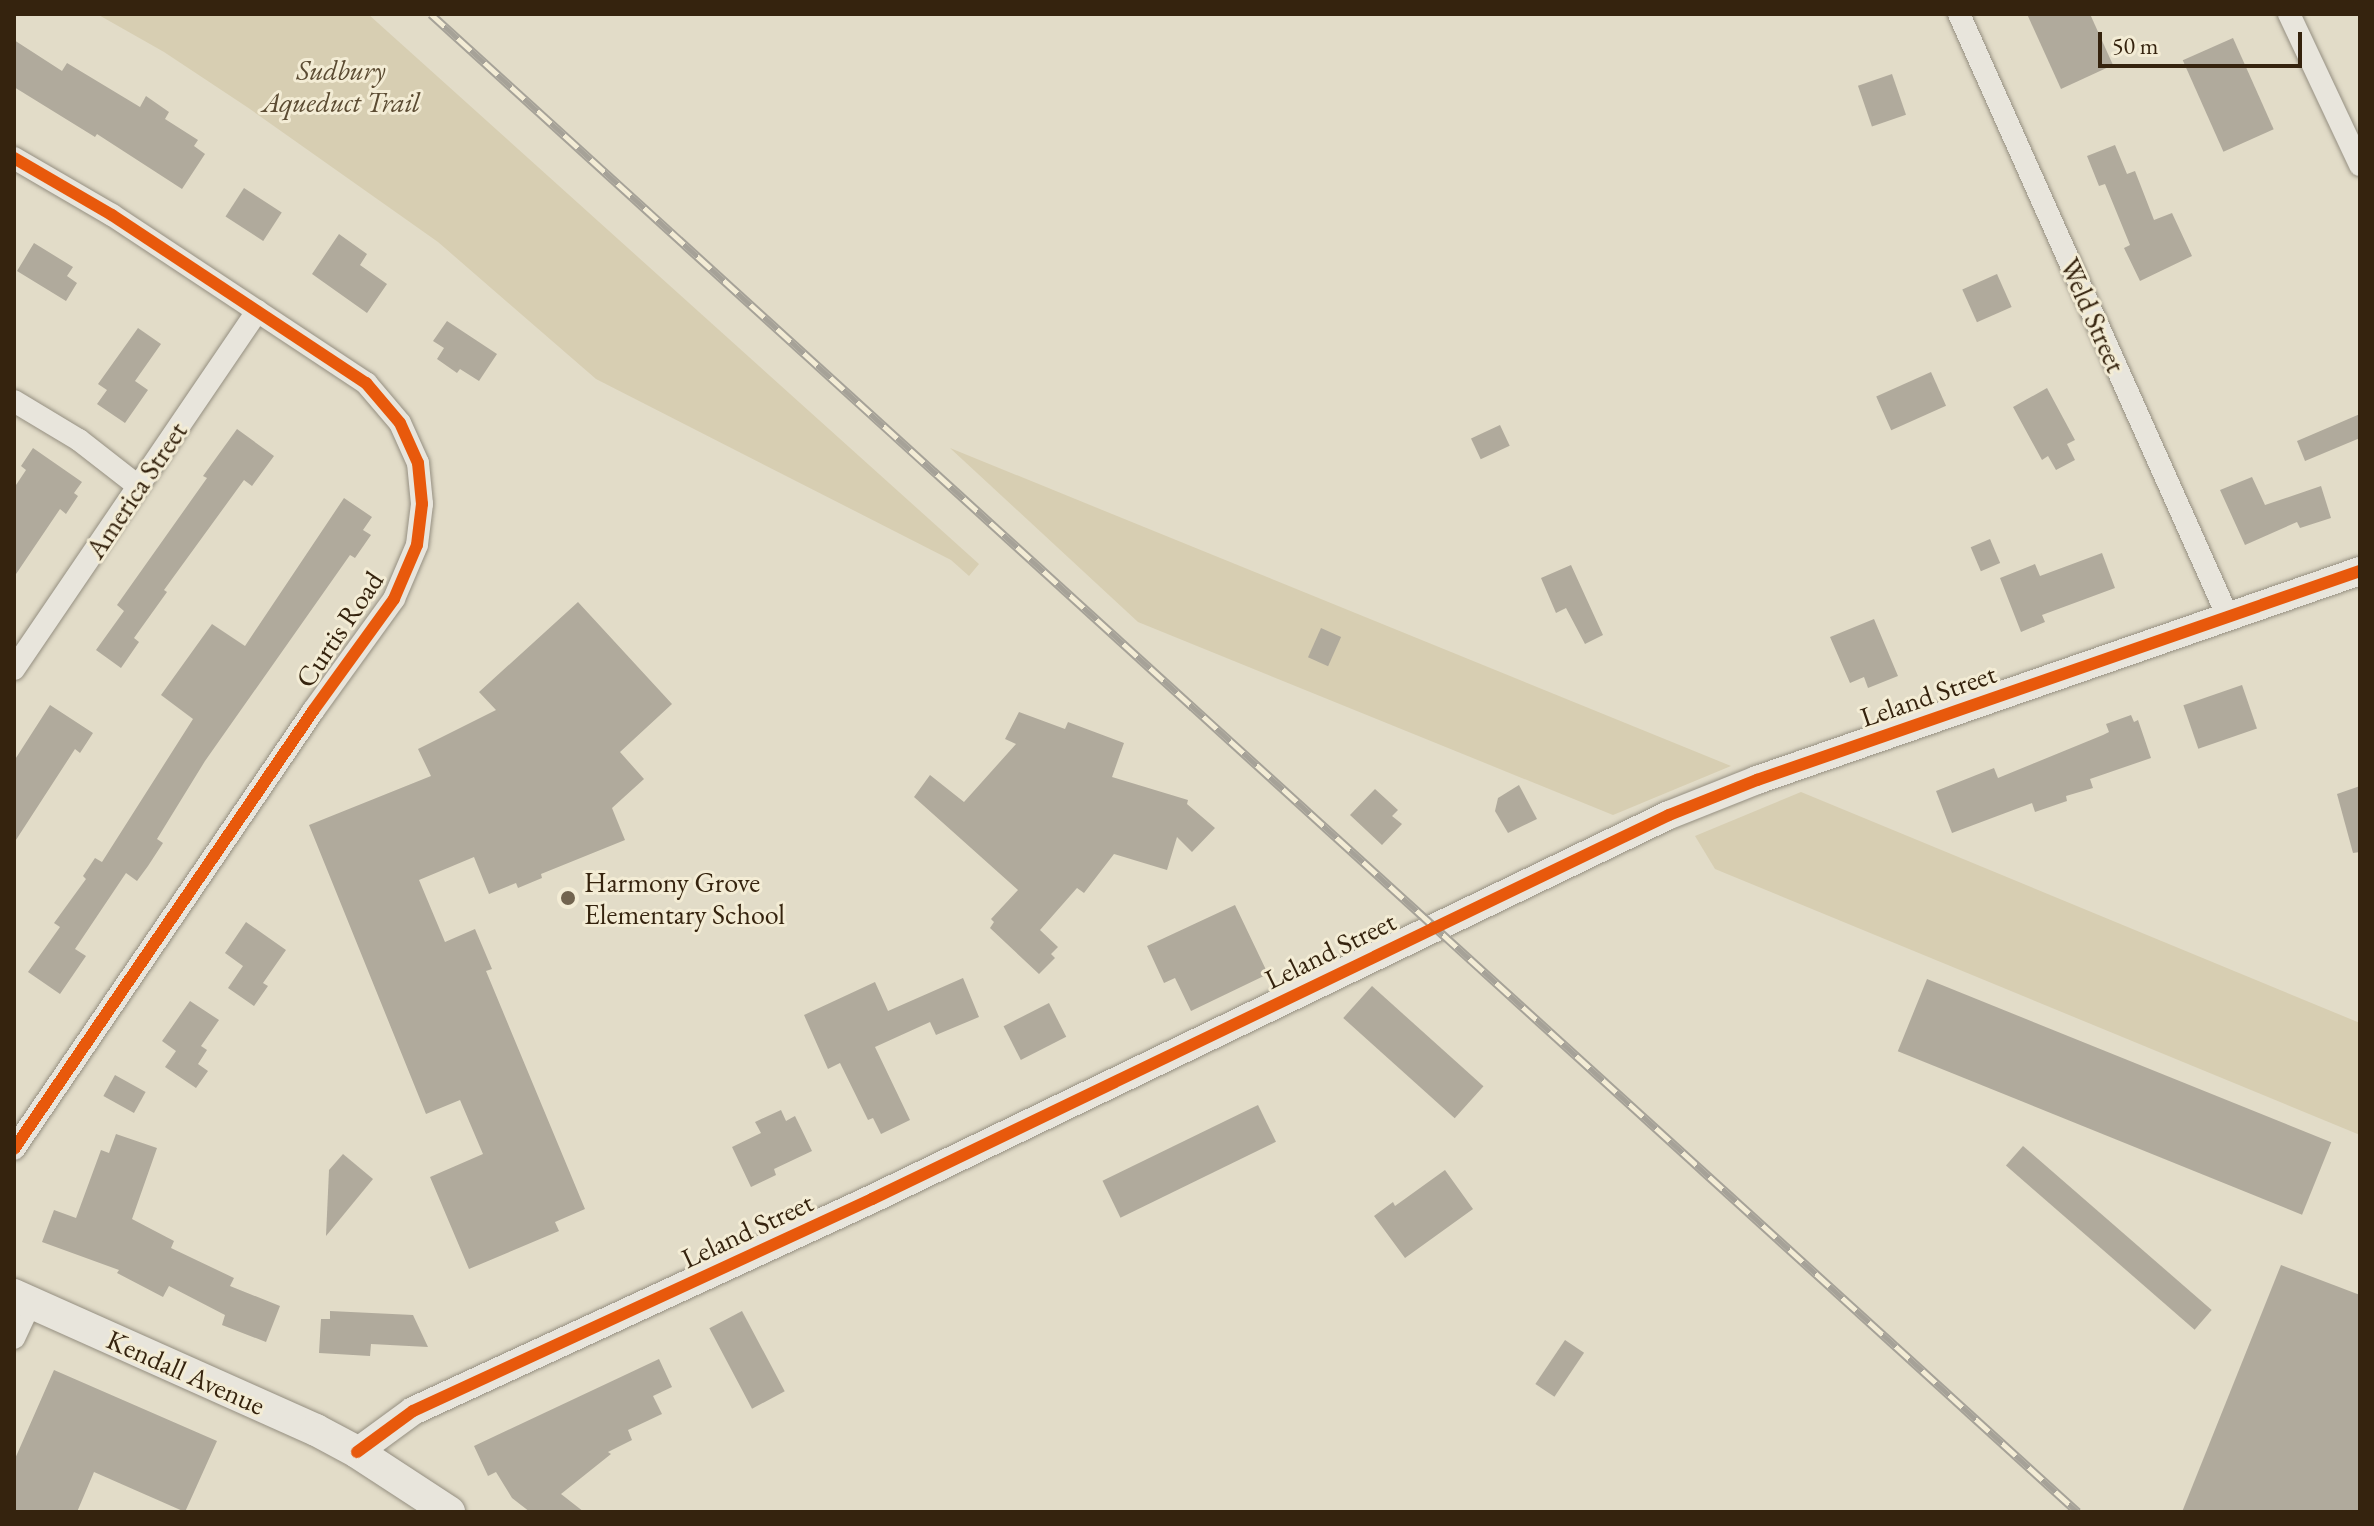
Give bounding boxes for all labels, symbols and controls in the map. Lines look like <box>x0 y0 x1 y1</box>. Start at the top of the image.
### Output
scale bar <box>2102 16 2306 66</box>
text: 50 m <box>2112 30 2159 61</box>
park label: Sudbury Aqueduct Trail <box>262 53 420 119</box>
street label: Weld Street <box>2053 253 2133 377</box>
street label: America Street <box>78 415 194 565</box>
street label: Curtis Road <box>288 565 390 693</box>
street label: Leland Street <box>1856 656 2000 734</box>
place label: Harmony Grove Elementary School <box>584 865 785 931</box>
marker: Harmony Grove Elementary School <box>559 889 577 907</box>
street label: Leland Street <box>1259 904 1401 996</box>
street label: Leland Street <box>676 1185 818 1275</box>
street label: Kendall Avenue <box>102 1322 270 1422</box>

